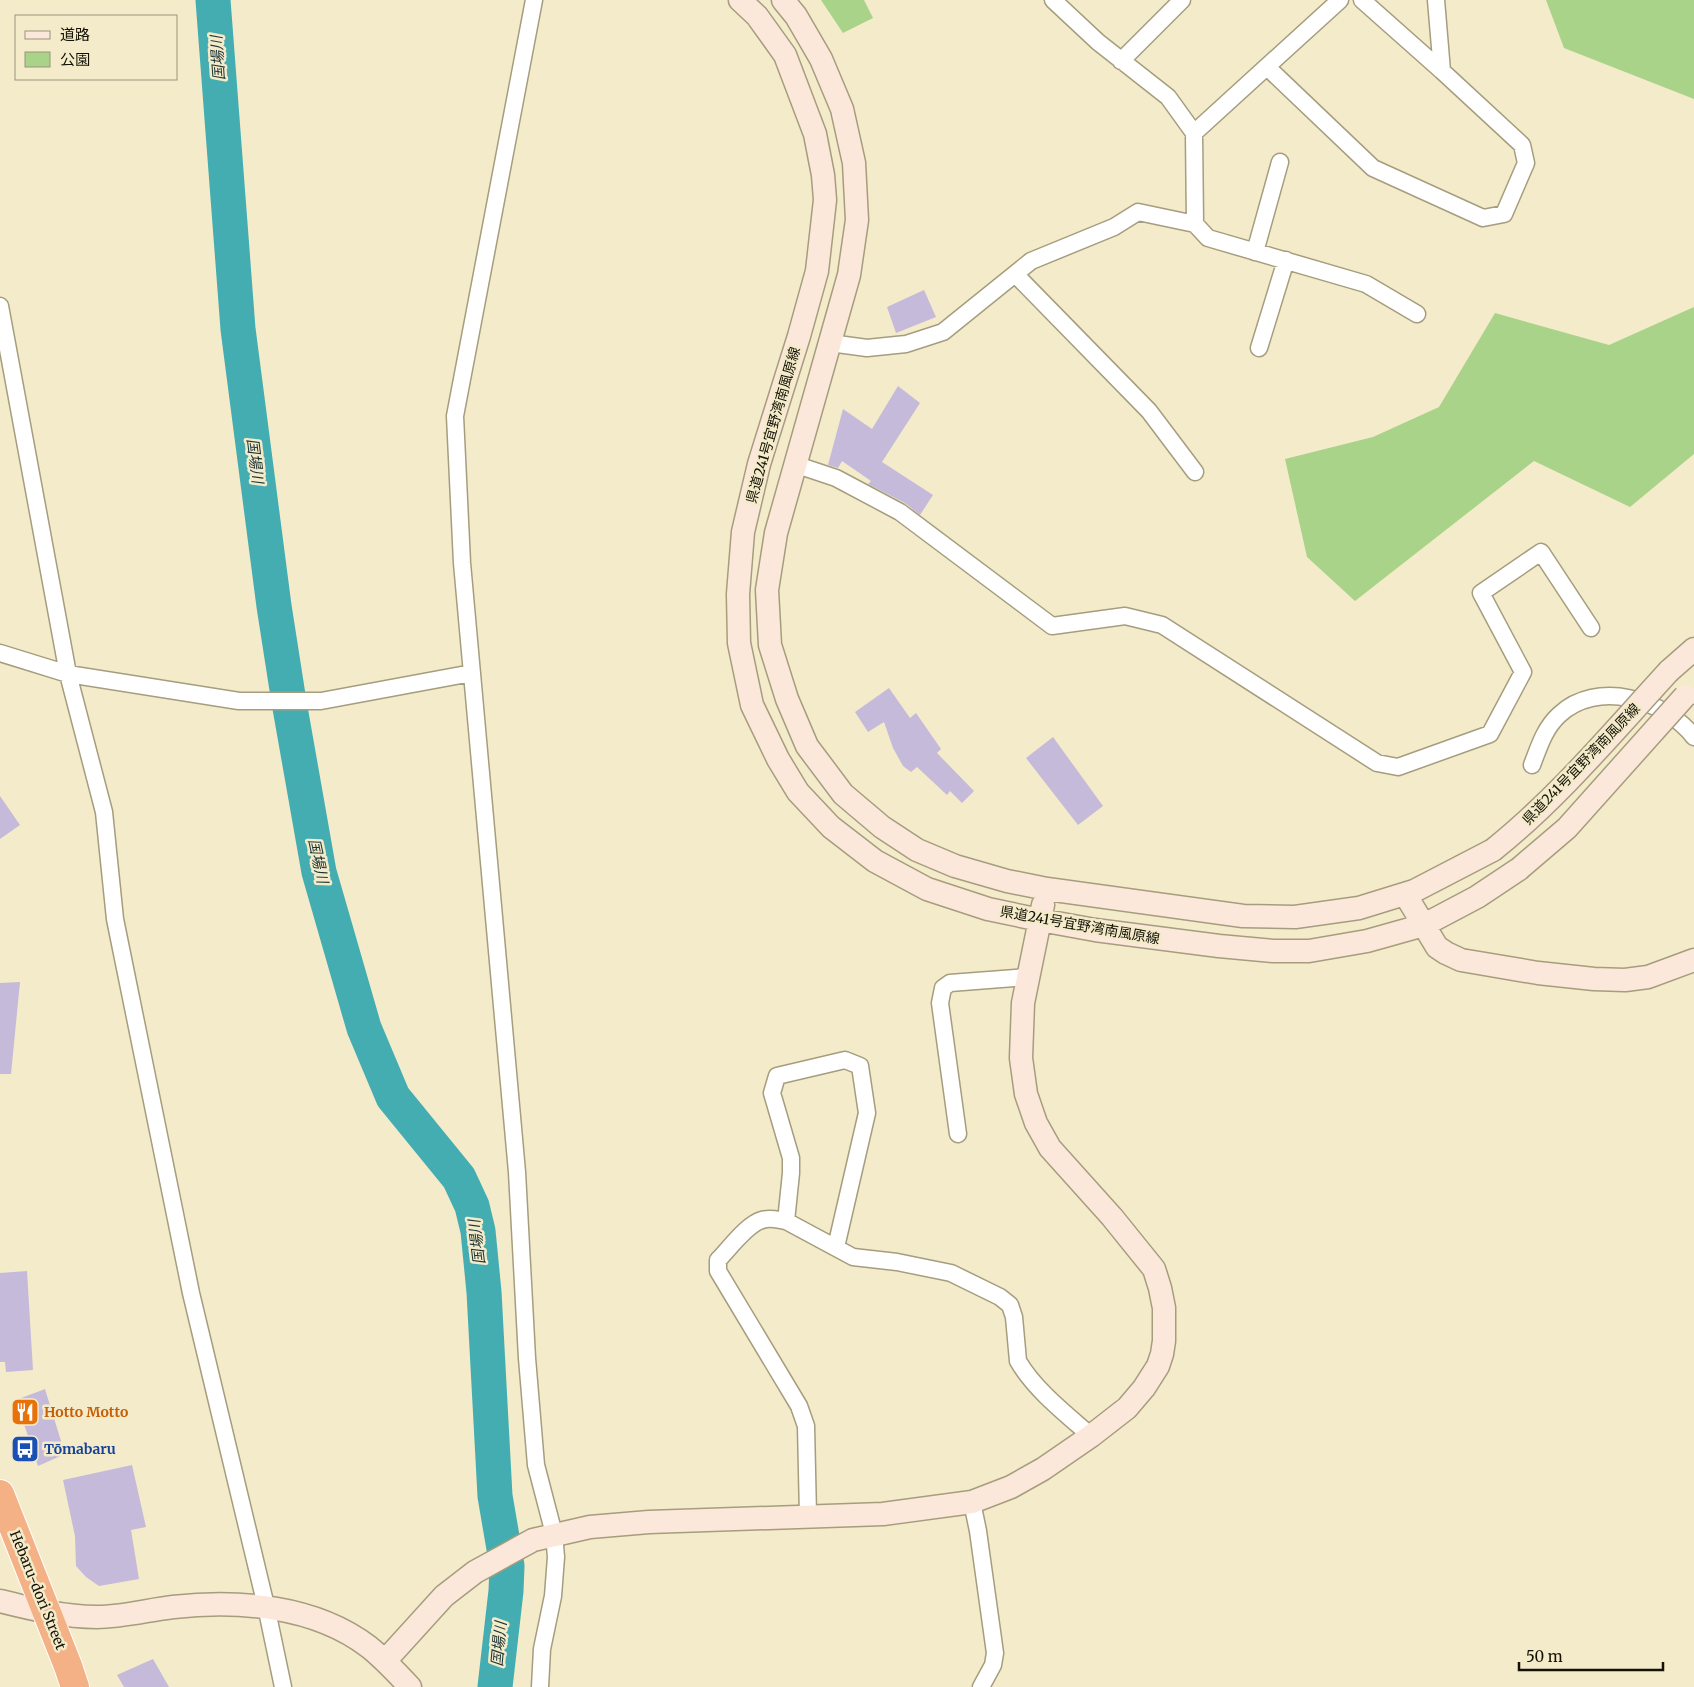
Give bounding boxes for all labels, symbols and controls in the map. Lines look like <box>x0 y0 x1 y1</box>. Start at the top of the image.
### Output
legend <box>15 15 178 80</box>
text: 道路 <box>60 25 90 44</box>
water label: 国場川 <box>206 33 229 81</box>
text: 公園 <box>60 50 90 69</box>
street label: 県道241号宜野湾南風原線 <box>742 345 804 505</box>
water label: 国場川 <box>243 437 268 486</box>
street label: 県道241号宜野湾南風原線 <box>1518 700 1644 828</box>
water label: 国場川 <box>305 837 333 887</box>
street label: 県道241号宜野湾南風原線 <box>999 902 1161 948</box>
water label: 国場川 <box>464 1217 489 1266</box>
restaurant icon: Hotto Motto <box>10 1397 40 1427</box>
place label: Hotto Motto <box>44 1403 128 1421</box>
bus stop icon: Tōmabaru <box>10 1434 40 1464</box>
place label: Tōmabaru <box>44 1440 116 1458</box>
street label: Hebaru-dori Street <box>6 1528 70 1653</box>
water label: 国場川 <box>487 1619 510 1667</box>
scale bar <box>1519 1640 1663 1672</box>
text: 50 m <box>1526 1647 1563 1666</box>

